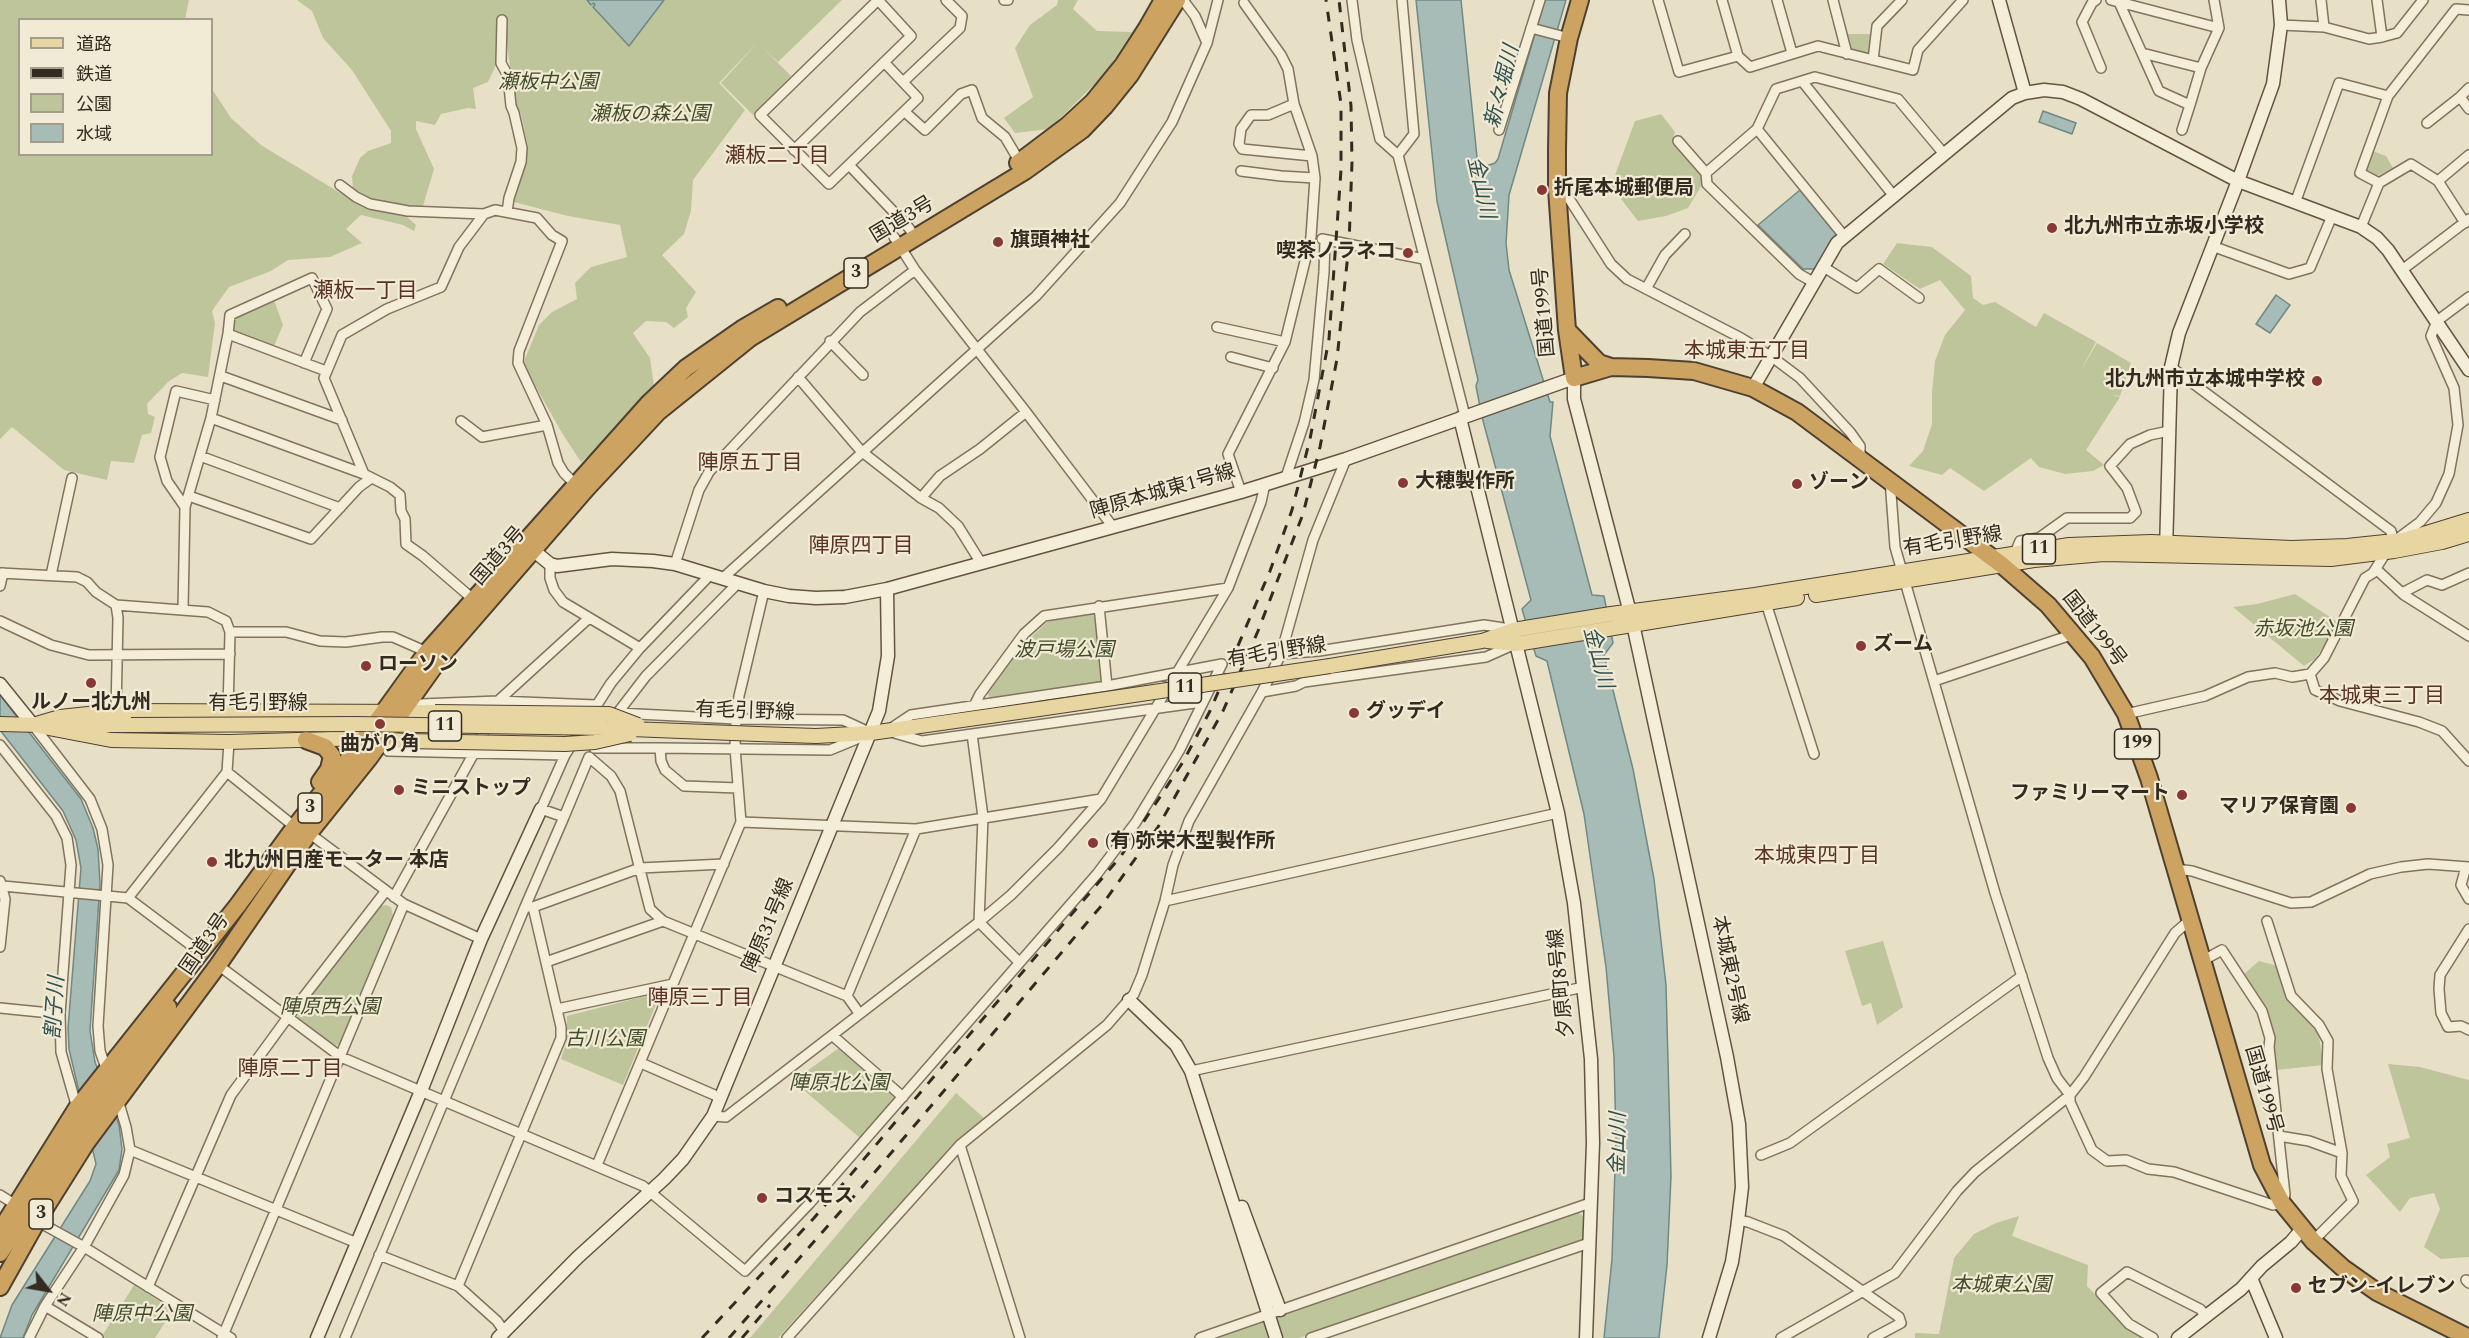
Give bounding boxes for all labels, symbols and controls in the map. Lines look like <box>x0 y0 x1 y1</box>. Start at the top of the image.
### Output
legend <box>18 18 213 156</box>
text: 道路 <box>76 31 112 58</box>
water label: 新々堀川 <box>1482 43 1526 131</box>
text: 鉄道 <box>76 61 112 88</box>
park label: 瀬板中公園 <box>498 72 598 96</box>
text: 公園 <box>76 91 112 118</box>
park label: 瀬板の森公園 <box>590 104 710 128</box>
text: 水域 <box>76 121 112 148</box>
district label: 瀬板二丁目 <box>725 145 829 171</box>
water label: 金山川 <box>1460 154 1498 222</box>
place label: 折尾本城郵便局 <box>1554 178 1694 202</box>
marker: 折尾本城郵便局 <box>1535 183 1549 197</box>
street label: 国道3号 <box>867 193 939 249</box>
place label: 北九州市立赤坂小学校 <box>2064 216 2264 240</box>
marker: 北九州市立赤坂小学校 <box>2045 221 2059 235</box>
place label: 旗頭神社 <box>1010 230 1090 254</box>
marker: 旗頭神社 <box>991 235 1005 249</box>
place label: 喫茶ノラネコ <box>1276 241 1396 265</box>
marker: 喫茶ノラネコ <box>1401 246 1415 260</box>
road number: 3 <box>844 258 868 288</box>
street label: 国道199号 <box>1530 266 1562 358</box>
district label: 瀬板一丁目 <box>313 280 417 306</box>
district label: 本城東五丁目 <box>1684 340 1810 366</box>
place label: 北九州市立本城中学校 <box>2105 369 2305 393</box>
marker: 北九州市立本城中学校 <box>2310 374 2324 388</box>
district label: 陣原五丁目 <box>698 452 802 478</box>
street label: 陣原本城東1号線 <box>1088 461 1238 525</box>
place label: 大穂製作所 <box>1415 471 1515 495</box>
place label: ゾーン <box>1809 472 1869 496</box>
marker: 大穂製作所 <box>1396 476 1410 490</box>
marker: ゾーン <box>1790 477 1804 491</box>
street label: 国道3号 <box>468 523 532 591</box>
street label: 有毛引野線 <box>1902 523 2004 563</box>
road number: 11 <box>2022 534 2056 564</box>
district label: 陣原四丁目 <box>809 535 913 561</box>
street label: 国道199号 <box>2056 587 2130 673</box>
park label: 赤坂池公園 <box>2253 619 2353 643</box>
water label: 金山川 <box>1576 624 1616 692</box>
street label: 有毛引野線 <box>1226 634 1328 674</box>
place label: ズーム <box>1873 634 1933 658</box>
marker: ズーム <box>1854 639 1868 653</box>
park label: 波戸場公園 <box>1014 640 1114 664</box>
place label: ローソン <box>378 654 458 678</box>
marker: ローソン <box>359 659 373 673</box>
road number: 11 <box>1168 673 1202 703</box>
marker: ルノー北九州 <box>84 676 98 690</box>
district label: 本城東三丁目 <box>2319 685 2445 711</box>
place label: ルノー北九州 <box>31 692 151 716</box>
street label: 有毛引野線 <box>208 693 308 717</box>
street label: 有毛引野線 <box>695 699 795 727</box>
place label: グッデイ <box>1366 701 1446 725</box>
marker: グッデイ <box>1347 706 1361 720</box>
road number: 11 <box>428 711 462 741</box>
marker: 曲がり角 <box>373 717 387 731</box>
road number: 199 <box>2114 729 2160 759</box>
place label: 曲がり角 <box>340 734 420 758</box>
place label: ミニストップ <box>411 778 531 802</box>
marker: ミニストップ <box>392 783 406 797</box>
place label: ファミリーマート <box>2010 783 2170 807</box>
marker: ファミリーマート <box>2175 788 2189 802</box>
road number: 3 <box>298 793 322 823</box>
place label: マリア保育園 <box>2219 796 2339 820</box>
marker: マリア保育園 <box>2344 801 2358 815</box>
place label: (有)弥栄木型製作所 <box>1105 831 1275 855</box>
marker: (有)弥栄木型製作所 <box>1086 836 1100 850</box>
district label: 本城東四丁目 <box>1754 845 1880 871</box>
place label: 北九州日産モーター 本店 <box>224 850 449 874</box>
marker: 北九州日産モーター 本店 <box>205 855 219 869</box>
street label: 陣原31号線 <box>739 875 801 977</box>
street label: 国道3号 <box>176 909 236 981</box>
street label: 本城東2号線 <box>1705 914 1751 1026</box>
street label: 夕原町8号線 <box>1545 927 1581 1039</box>
water label: 割子川 <box>42 976 72 1040</box>
district label: 陣原三丁目 <box>648 987 752 1013</box>
park label: 陣原西公園 <box>280 997 380 1021</box>
park label: 古川公園 <box>565 1029 645 1053</box>
street label: 国道199号 <box>2238 1043 2286 1137</box>
district label: 陣原二丁目 <box>238 1058 342 1084</box>
park label: 陣原北公園 <box>789 1073 889 1097</box>
water label: 金山川 <box>1607 1112 1633 1176</box>
place label: コスモス <box>774 1186 854 1210</box>
marker: コスモス <box>755 1191 769 1205</box>
road number: 3 <box>29 1199 53 1229</box>
north arrow <box>18 1260 78 1320</box>
park label: 本城東公園 <box>1951 1275 2051 1299</box>
place label: セブン-イレブン <box>2308 1276 2455 1300</box>
marker: セブン-イレブン <box>2289 1281 2303 1295</box>
text: N <box>50 1287 77 1311</box>
park label: 陣原中公園 <box>92 1304 192 1328</box>

